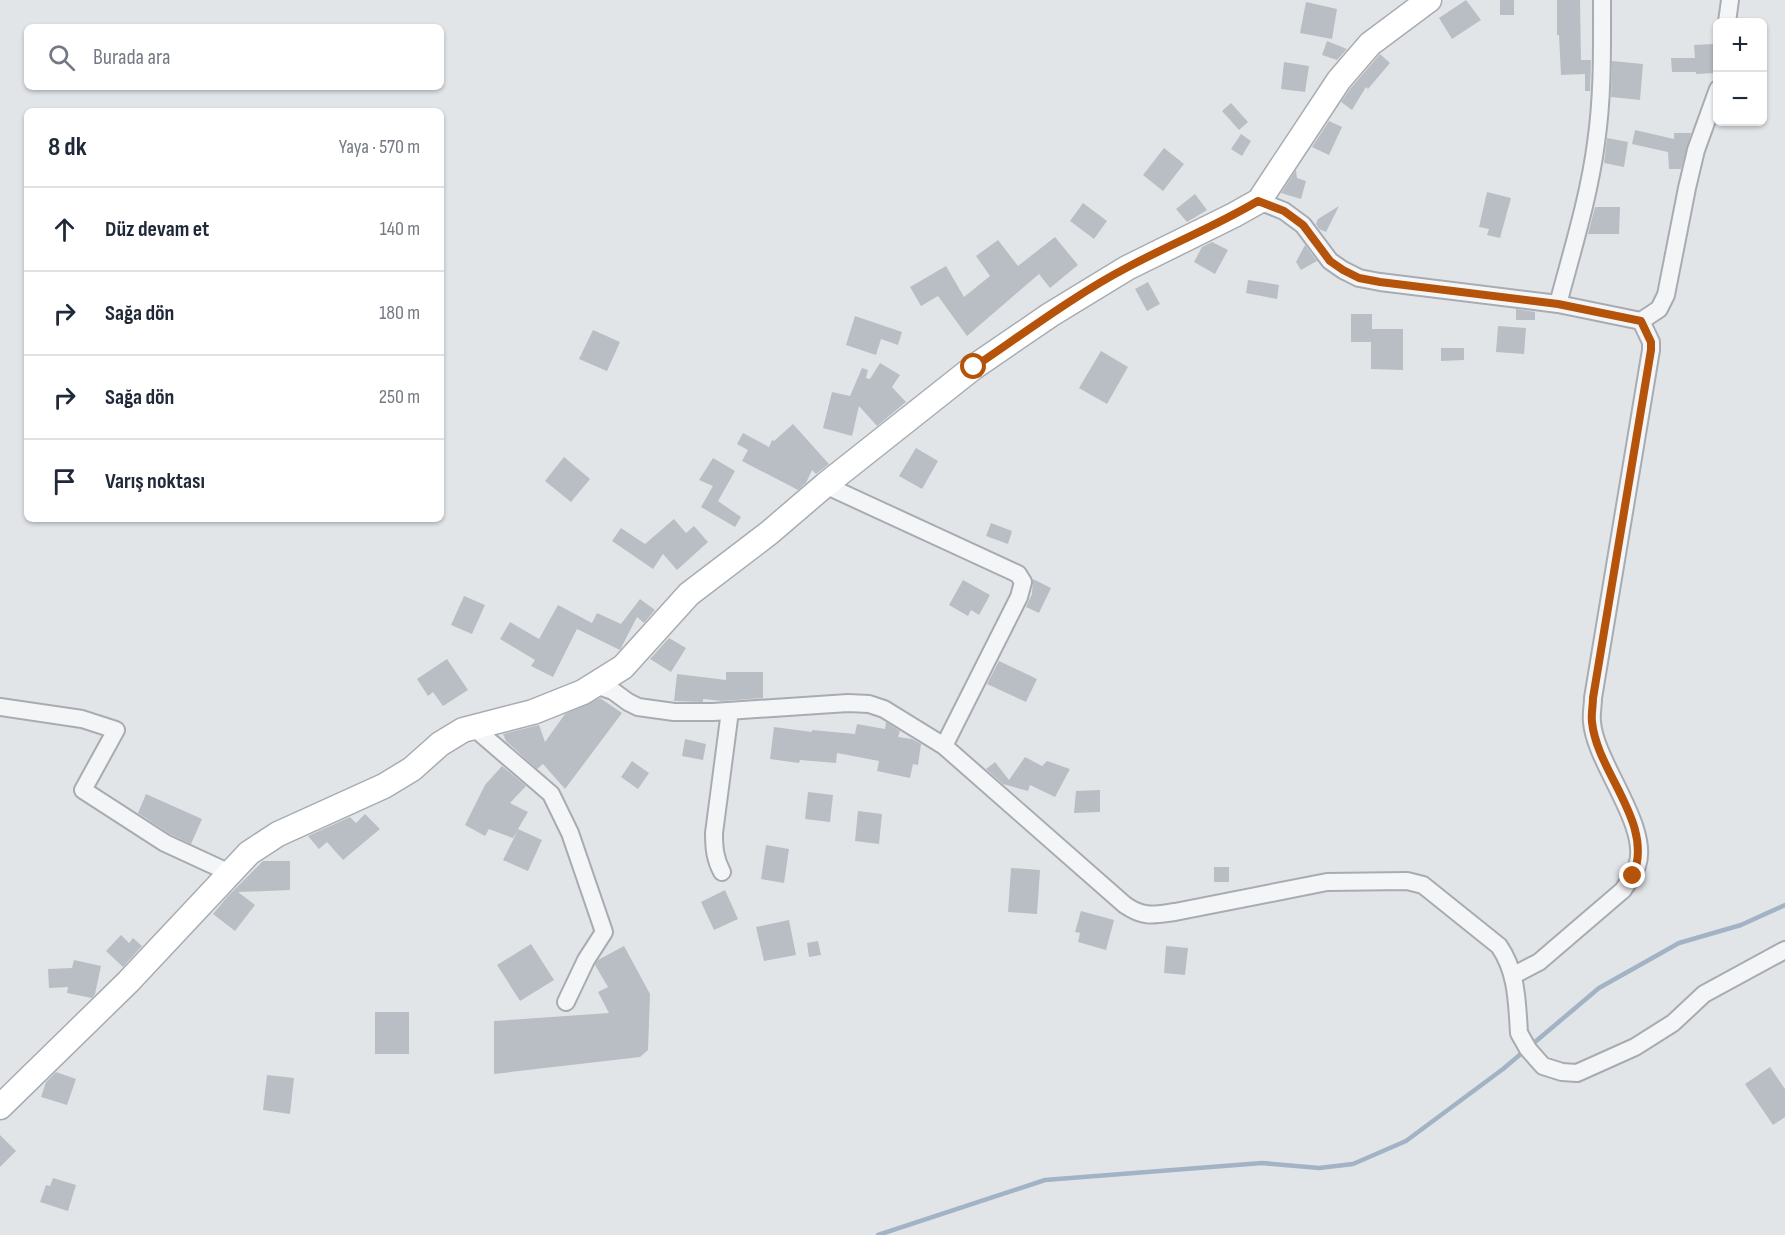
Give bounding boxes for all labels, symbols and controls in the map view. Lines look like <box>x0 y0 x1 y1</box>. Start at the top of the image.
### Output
map controls <box>1713 18 1767 126</box>
button: + <box>1713 18 1767 72</box>
search box <box>24 24 444 90</box>
icon: search <box>45 41 78 74</box>
text: Burada ara <box>93 44 170 71</box>
button: − <box>1713 72 1767 126</box>
text: 8 dk <box>48 132 87 163</box>
text: Yaya · 570 m <box>339 135 420 159</box>
icon: ahead <box>48 213 81 246</box>
text: Düz devam et <box>105 216 209 243</box>
text: 140 m <box>380 217 420 241</box>
icon: right <box>48 297 81 330</box>
text: Sağa dön <box>105 300 174 327</box>
text: 180 m <box>379 301 420 325</box>
route start <box>960 353 986 379</box>
icon: right <box>48 381 81 414</box>
text: Sağa dön <box>105 384 174 411</box>
text: 250 m <box>379 385 420 409</box>
icon: arrive <box>48 465 81 498</box>
text: Varış noktası <box>105 468 205 495</box>
route end <box>1619 862 1645 888</box>

